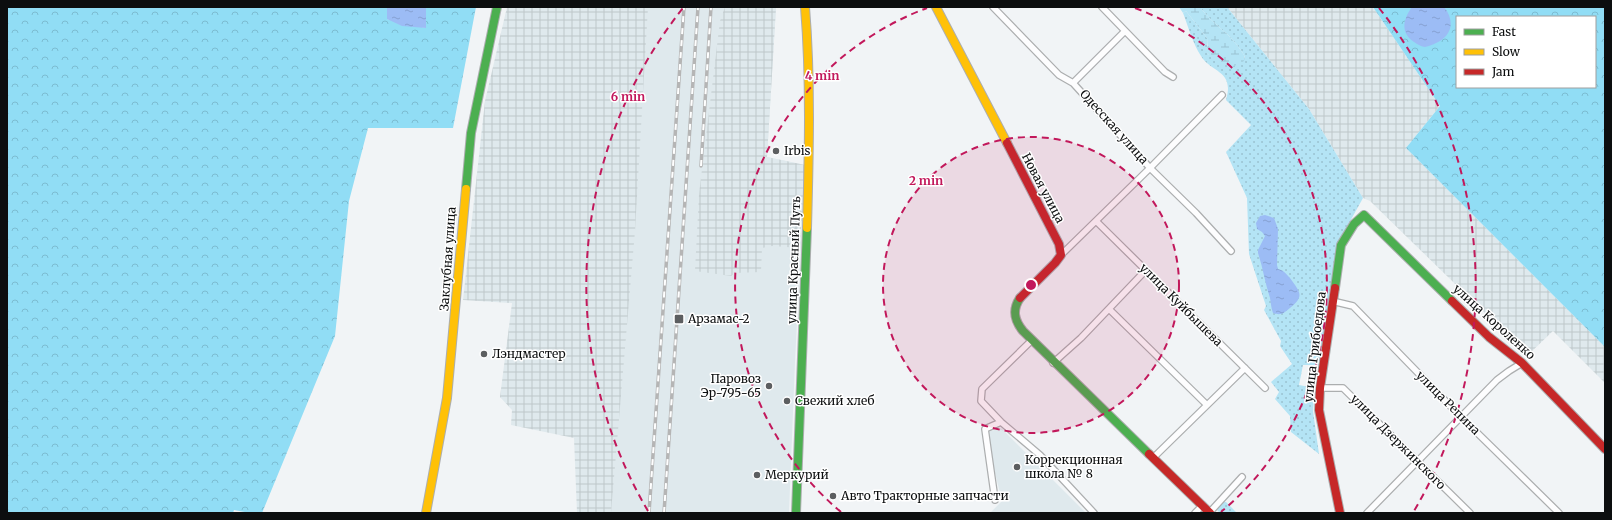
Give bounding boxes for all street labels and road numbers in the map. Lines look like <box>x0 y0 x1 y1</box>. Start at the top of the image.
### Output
street label: Одесская улица <box>1077 86 1152 167</box>
street label: Новая улица <box>1019 150 1068 226</box>
street label: улица Красный Путь <box>784 196 803 324</box>
street label: Заклубная улица <box>436 206 459 312</box>
street label: улица Куйбышева <box>1137 260 1226 350</box>
street label: улица Короленко <box>1450 281 1538 362</box>
street label: улица Грибоедова <box>1300 290 1329 403</box>
street label: улица Репина <box>1413 368 1484 438</box>
street label: улица Дзержинского <box>1348 391 1449 492</box>

